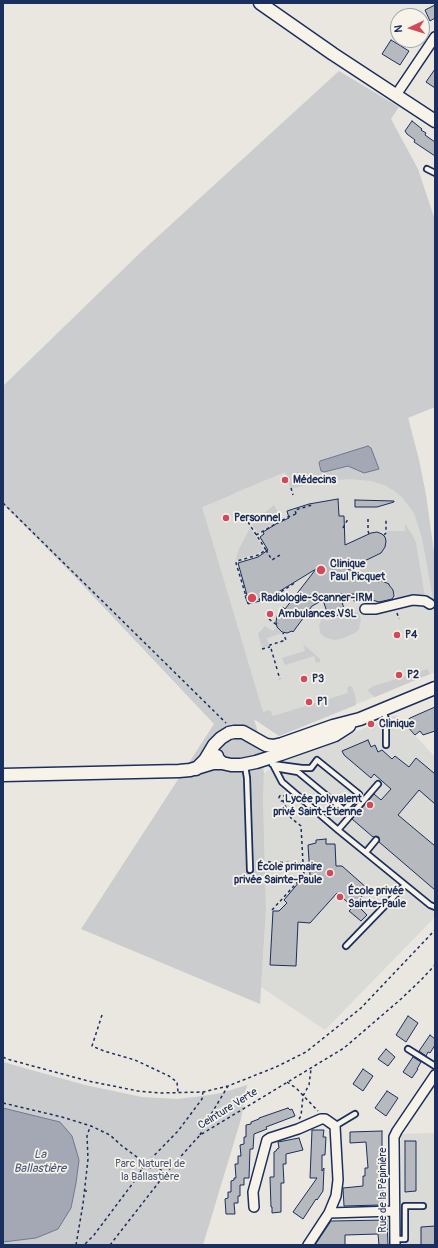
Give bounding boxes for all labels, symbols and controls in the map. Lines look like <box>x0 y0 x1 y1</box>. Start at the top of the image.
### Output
north arrow <box>390 8 430 48</box>
text: N <box>392 25 405 33</box>
place label: Médecins <box>293 473 336 487</box>
marker: Médecins <box>280 475 290 485</box>
place label: Personnel <box>234 511 281 525</box>
marker: Personnel <box>221 513 231 523</box>
place label: Clinique Paul Picquet <box>330 557 385 583</box>
marker: Clinique Paul Picquet <box>315 564 327 576</box>
place label: Radiologie-Scanner-IRM <box>261 591 373 605</box>
marker: Radiologie-Scanner-IRM <box>246 592 258 604</box>
place label: Ambulances VSL <box>278 607 357 621</box>
marker: Ambulances VSL <box>265 609 275 619</box>
place label: P4 <box>405 628 417 642</box>
marker: P4 <box>392 630 402 640</box>
place label: P2 <box>407 668 419 682</box>
marker: P2 <box>394 670 404 680</box>
place label: P3 <box>312 672 324 686</box>
marker: P3 <box>299 674 309 684</box>
place label: P1 <box>317 695 327 709</box>
marker: P1 <box>304 697 314 707</box>
place label: Clinique <box>379 717 415 731</box>
marker: Clinique <box>366 719 376 729</box>
place label: Lycée polyvalent privé Saint-Étienne <box>273 792 362 818</box>
marker: Lycée polyvalent privé Saint-Étienne <box>365 800 375 810</box>
place label: École primaire privée Sainte-Paule <box>234 860 322 886</box>
marker: École primaire privée Sainte-Paule <box>325 868 335 878</box>
place label: École privée Sainte-Paule <box>348 884 406 910</box>
marker: École privée Sainte-Paule <box>335 892 345 902</box>
street label: Ceinture Verte <box>196 1086 260 1132</box>
street label: Rue de la Pépinière <box>376 1147 390 1233</box>
water label: La Ballastière <box>14 1148 66 1176</box>
park label: Parc Naturel de la Ballastière <box>115 1157 185 1183</box>

